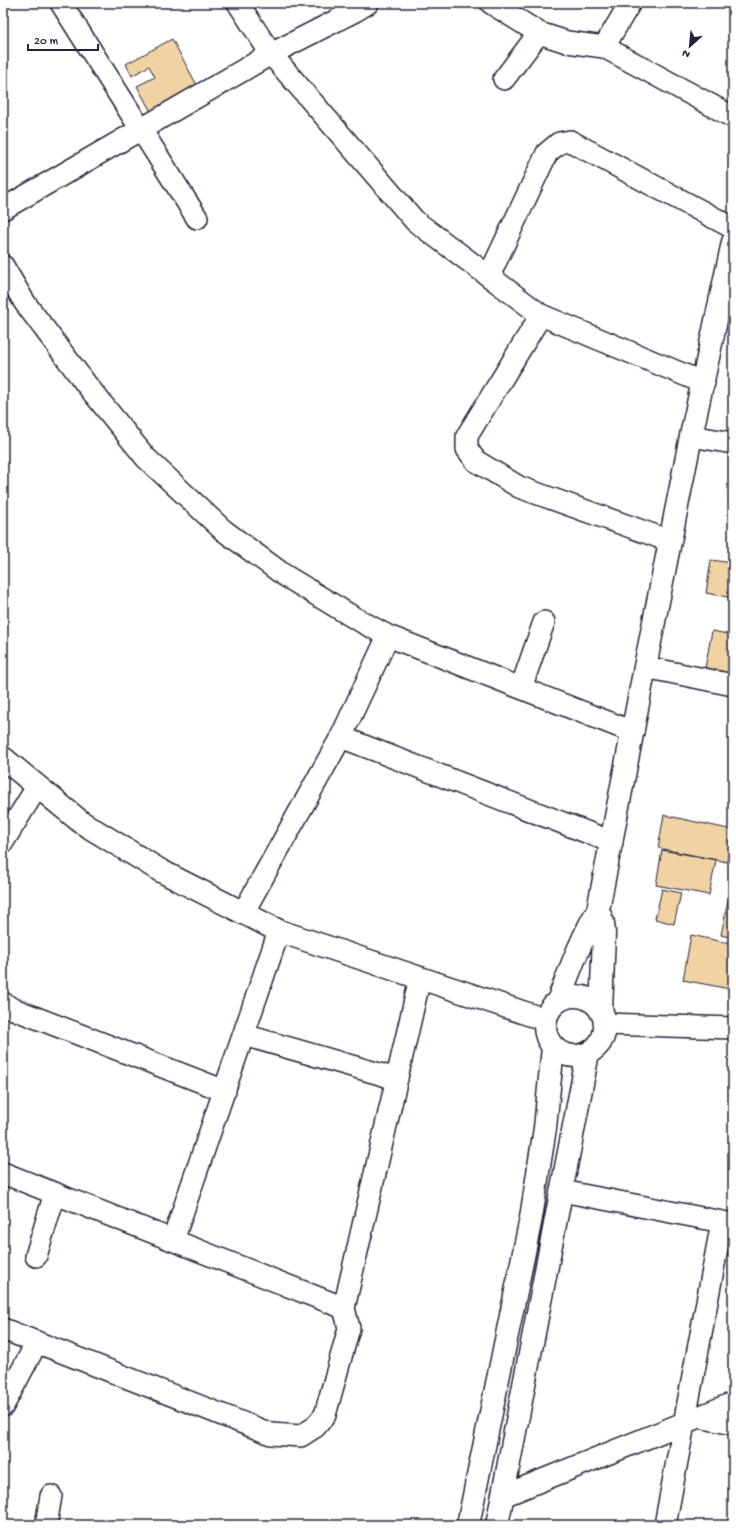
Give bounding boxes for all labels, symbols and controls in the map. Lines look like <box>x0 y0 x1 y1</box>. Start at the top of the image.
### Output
scale bar <box>28 26 98 52</box>
north arrow <box>670 26 710 66</box>
text: 20 m <box>34 35 59 49</box>
text: N <box>680 46 692 60</box>

